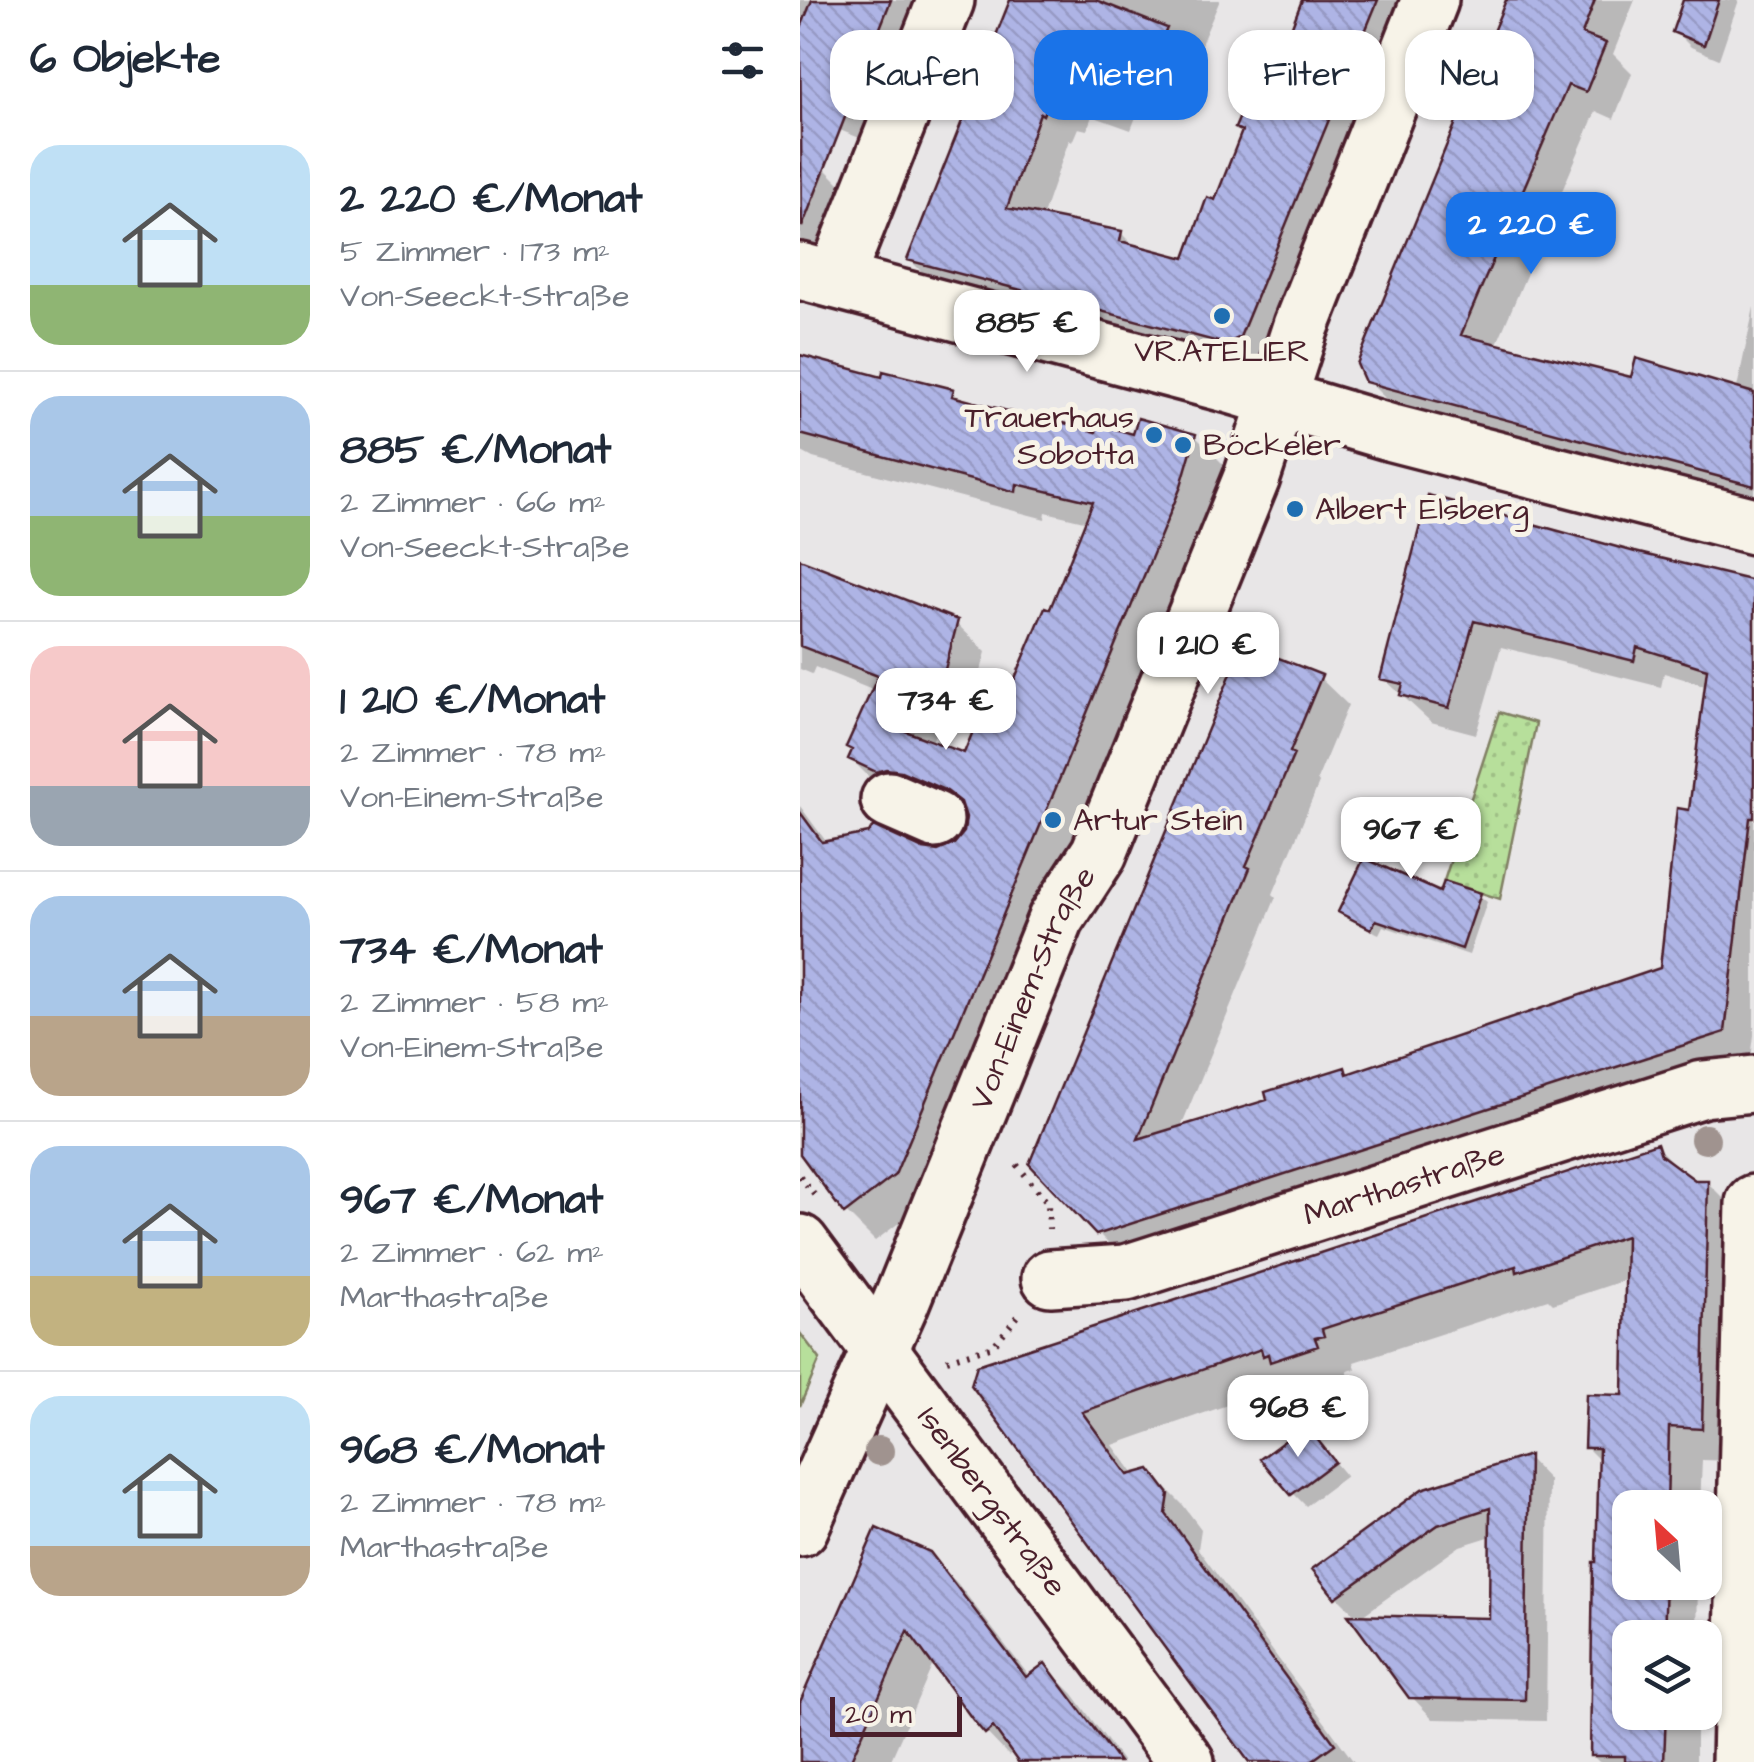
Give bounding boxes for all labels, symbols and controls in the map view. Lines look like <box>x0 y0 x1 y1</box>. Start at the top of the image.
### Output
chip: Kaufen <box>830 30 1014 120</box>
chip: Mieten <box>1034 30 1208 120</box>
chip: Filter <box>1228 30 1385 120</box>
chip: Neu <box>1405 30 1534 120</box>
text: 6 Objekte <box>30 31 221 89</box>
icon: filters <box>715 33 770 88</box>
text: 2 220 €/Monat <box>340 171 642 229</box>
icon: home <box>110 185 230 305</box>
pin: 2 220 € <box>1439 192 1623 277</box>
text: 2 220 € <box>1468 202 1594 247</box>
text: 5 Zimmer · 173 m² <box>340 229 610 274</box>
text: Von-Seeckt-Straße <box>340 274 629 319</box>
pin: 885 € <box>957 290 1097 375</box>
text: 885 € <box>976 300 1078 345</box>
marker: VR.ATELIER <box>1211 305 1233 327</box>
place label: VR.ATELIER <box>1134 329 1310 374</box>
place label: Trauerhaus Sobotta <box>964 395 1134 477</box>
text: 885 €/Monat <box>340 422 611 480</box>
place label: Böckeler <box>1203 423 1341 468</box>
marker: Trauerhaus Sobotta <box>1143 424 1165 446</box>
marker: Böckeler <box>1172 434 1194 456</box>
icon: home <box>110 436 230 556</box>
text: 2 Zimmer · 66 m² <box>340 480 606 525</box>
place label: Albert Elsberg <box>1315 487 1529 532</box>
marker: Albert Elsberg <box>1284 498 1306 520</box>
text: Von-Seeckt-Straße <box>340 525 629 570</box>
pin: 1 210 € <box>1116 612 1300 697</box>
text: 1 210 € <box>1159 622 1257 667</box>
pin: 734 € <box>876 668 1016 753</box>
text: 1 210 €/Monat <box>340 672 605 730</box>
text: 734 € <box>898 678 994 723</box>
icon: home <box>110 686 230 806</box>
text: 2 Zimmer · 78 m² <box>340 730 606 775</box>
text: Von-Einem-Straße <box>340 775 603 820</box>
pin: 967 € <box>1341 797 1481 882</box>
place label: Artur Stein <box>1073 798 1242 843</box>
text: 967 € <box>1363 807 1459 852</box>
marker: Artur Stein <box>1042 809 1064 831</box>
street label: Von-Einem-Straße <box>958 857 1107 1117</box>
text: 734 €/Monat <box>340 922 603 980</box>
icon: home <box>110 936 230 1056</box>
text: 2 Zimmer · 58 m² <box>340 980 609 1025</box>
text: Von-Einem-Straße <box>340 1025 603 1070</box>
street label: Marthastraße <box>1298 1131 1510 1237</box>
text: 967 €/Monat <box>340 1172 603 1230</box>
icon: home <box>110 1186 230 1306</box>
text: 2 Zimmer · 62 m² <box>340 1230 604 1275</box>
text: Marthastraße <box>340 1275 548 1320</box>
pin: 968 € <box>1228 1375 1368 1460</box>
text: 968 € <box>1249 1385 1347 1430</box>
street label: Isenbergstraße <box>906 1397 1078 1606</box>
text: 968 €/Monat <box>340 1422 605 1480</box>
icon: home <box>110 1436 230 1556</box>
text: 2 Zimmer · 78 m² <box>340 1480 606 1525</box>
north arrow <box>1612 1490 1722 1600</box>
map controls <box>1612 1490 1722 1730</box>
text: Marthastraße <box>340 1525 548 1570</box>
button: layers <box>1612 1620 1722 1730</box>
scale bar <box>830 1692 962 1736</box>
text: 20 m <box>845 1695 912 1734</box>

